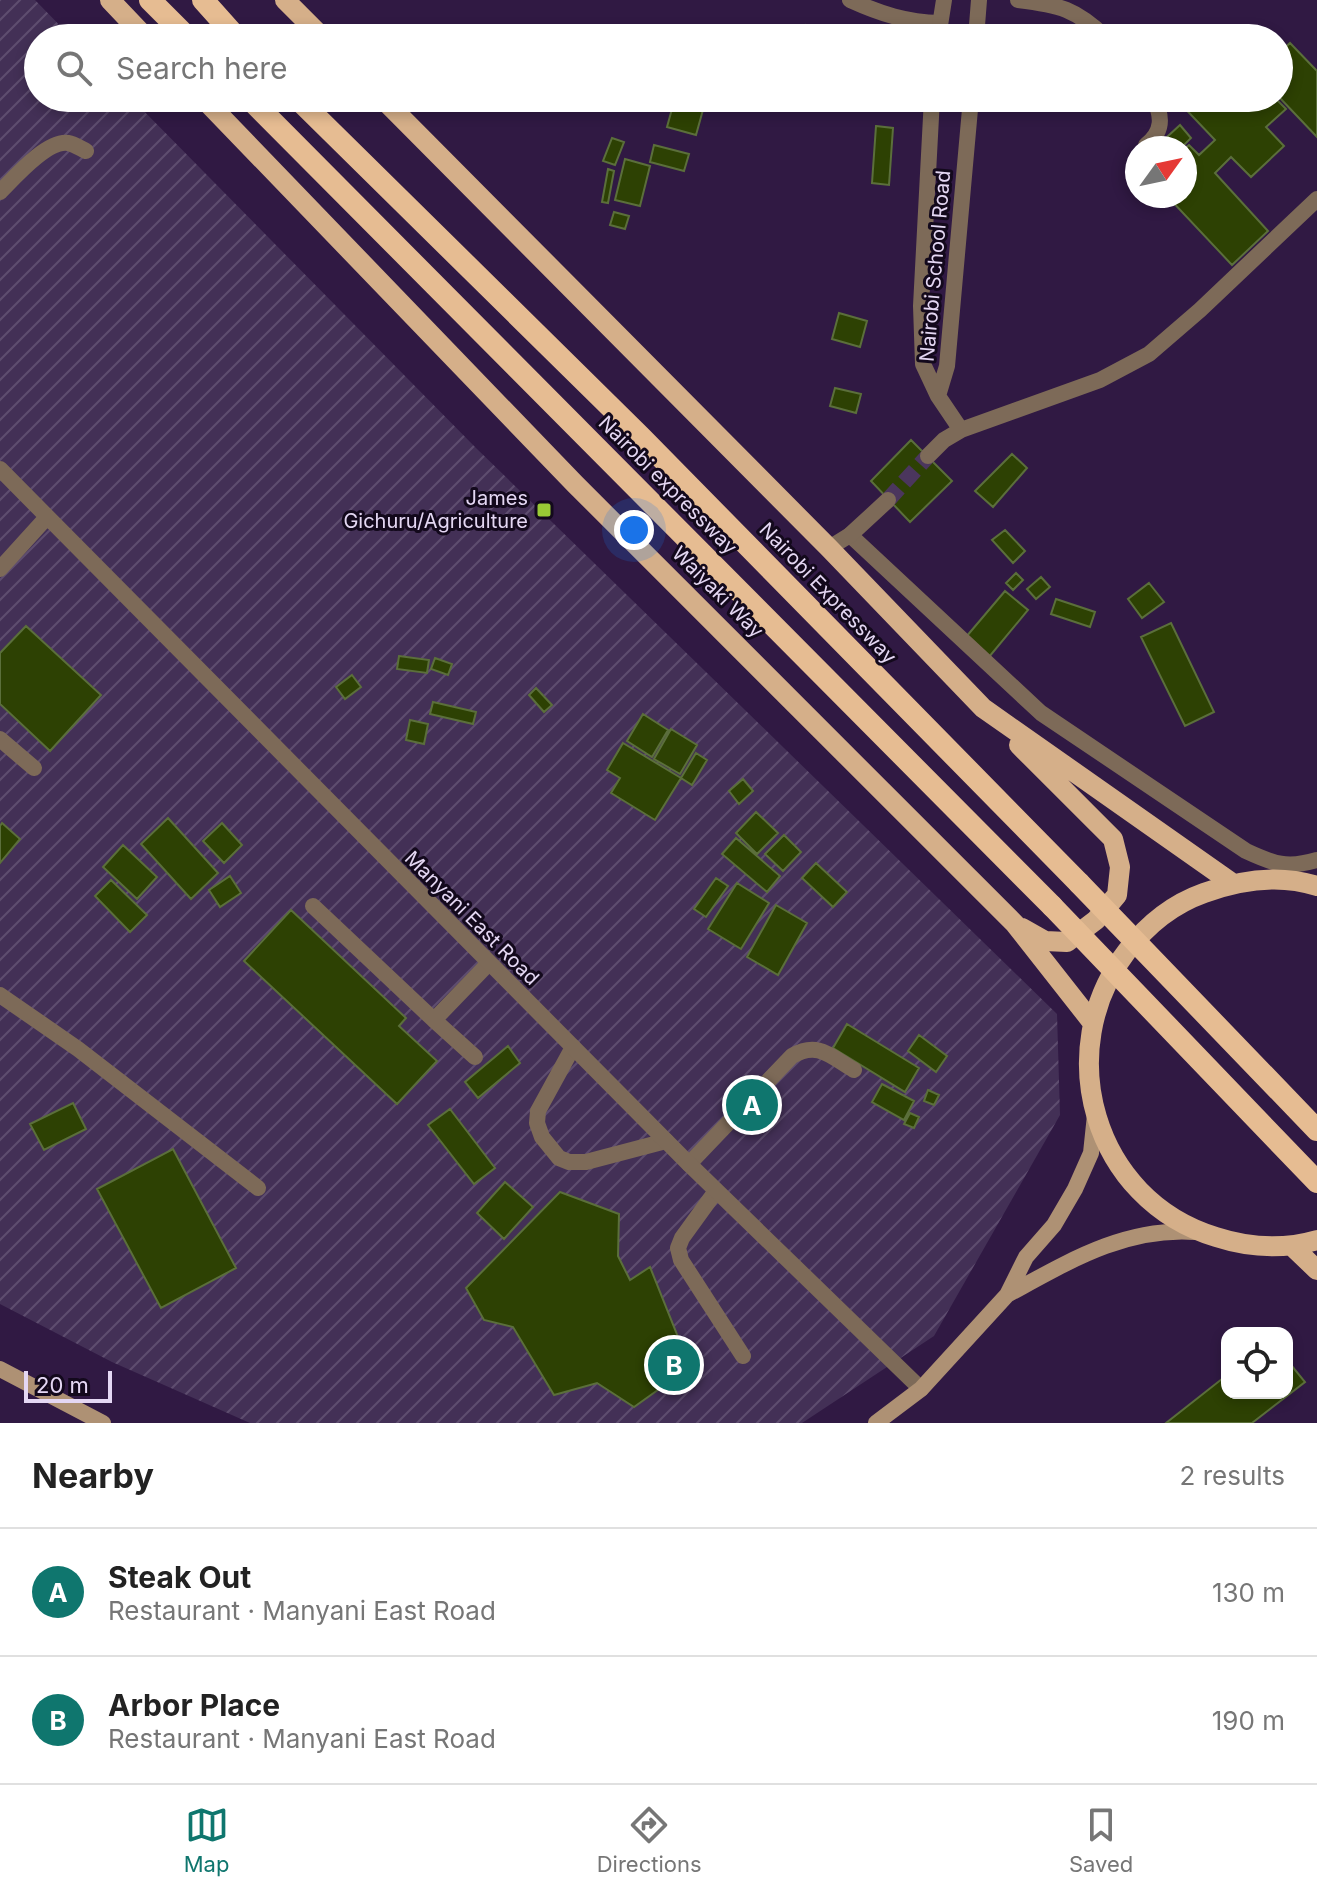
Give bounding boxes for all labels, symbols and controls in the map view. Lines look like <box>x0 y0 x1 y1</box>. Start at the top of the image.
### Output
search box <box>24 24 1293 112</box>
icon: search <box>52 46 96 90</box>
text: Search here <box>116 50 288 86</box>
north arrow <box>1125 136 1197 208</box>
street label: Nairobi School Road <box>915 169 955 363</box>
street label: Nairobi expressway <box>594 411 742 559</box>
place label: James Gichuru/Agriculture <box>343 486 528 533</box>
marker: James Gichuru/Agriculture <box>535 501 553 519</box>
your location <box>614 510 654 550</box>
street label: Nairobi Expressway <box>755 517 901 669</box>
street label: Waiyaki Way <box>667 541 769 643</box>
street label: Manyani East Road <box>400 846 544 990</box>
pin: A <box>726 1075 778 1135</box>
map controls <box>1221 1327 1293 1399</box>
button: locate <box>1221 1327 1293 1399</box>
pin: B <box>648 1335 700 1395</box>
scale bar <box>24 1367 112 1403</box>
text: 20 m <box>36 1372 89 1398</box>
text: Nearby <box>32 1455 154 1496</box>
text: 2 results <box>1180 1460 1285 1491</box>
text: Steak Out <box>108 1559 251 1595</box>
text: A <box>48 1577 68 1608</box>
text: 130 m <box>1212 1577 1285 1608</box>
text: Restaurant · Manyani East Road <box>108 1595 496 1626</box>
text: Arbor Place <box>108 1687 280 1723</box>
text: B <box>49 1705 67 1736</box>
text: 190 m <box>1212 1705 1285 1736</box>
text: Restaurant · Manyani East Road <box>108 1723 496 1754</box>
tab: Map <box>184 1803 229 1877</box>
tab: Directions <box>597 1803 702 1877</box>
tab: Saved <box>1069 1803 1133 1877</box>

